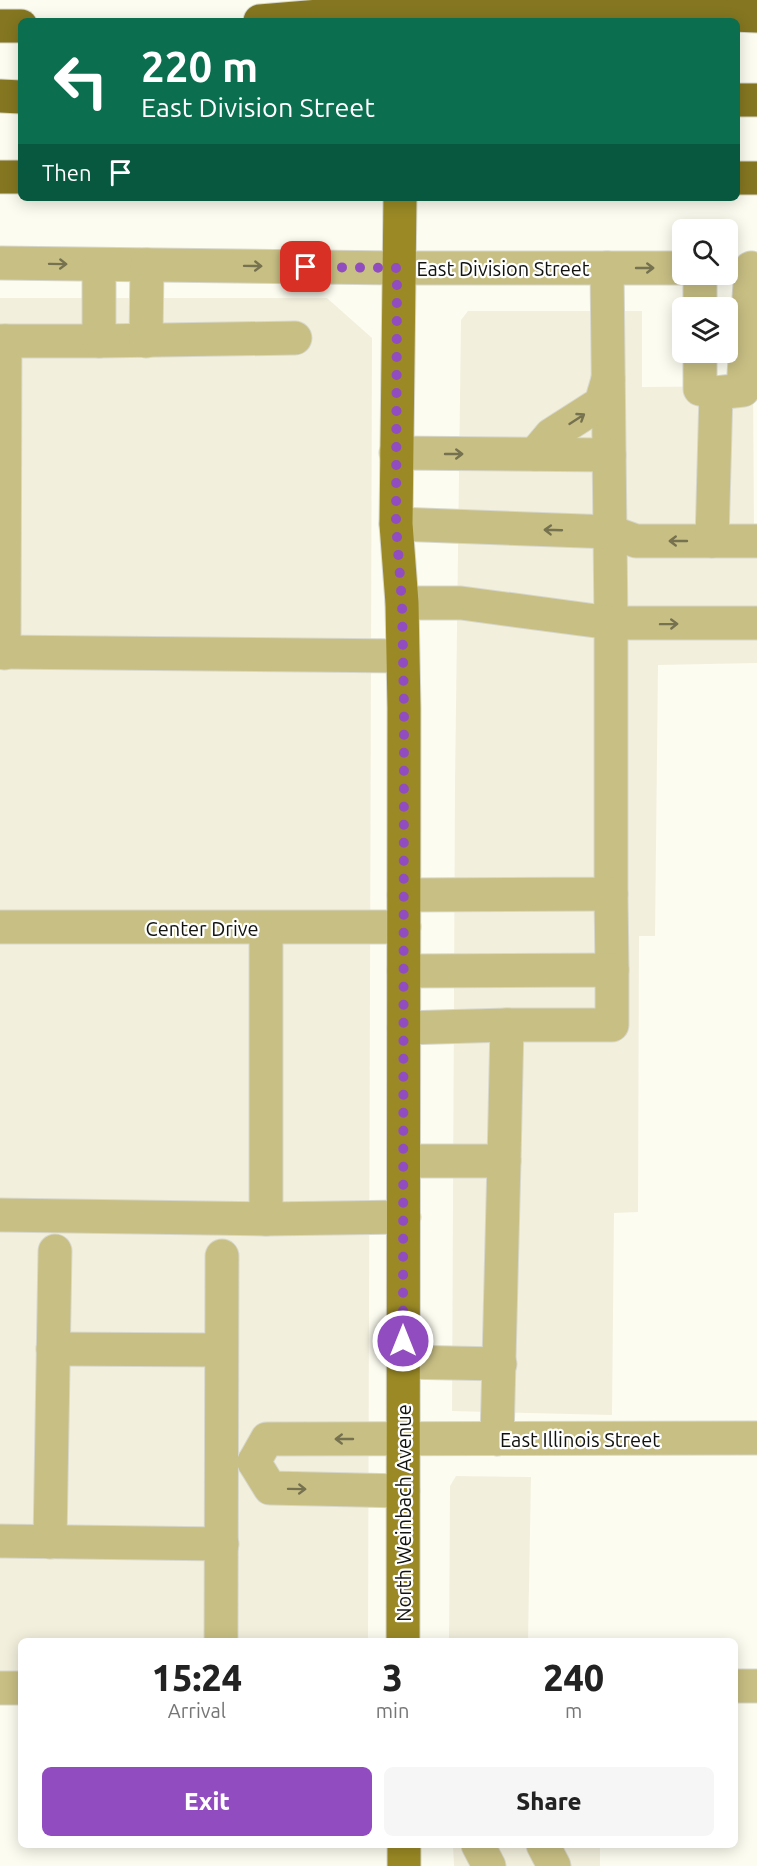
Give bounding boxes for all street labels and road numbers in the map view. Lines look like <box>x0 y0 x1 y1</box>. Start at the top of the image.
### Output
street label: East Division Street <box>416 257 590 280</box>
street label: Center Drive <box>146 917 259 940</box>
street label: North Weinbach Avenue <box>392 1404 415 1622</box>
street label: East Illinois Street <box>500 1428 660 1451</box>

